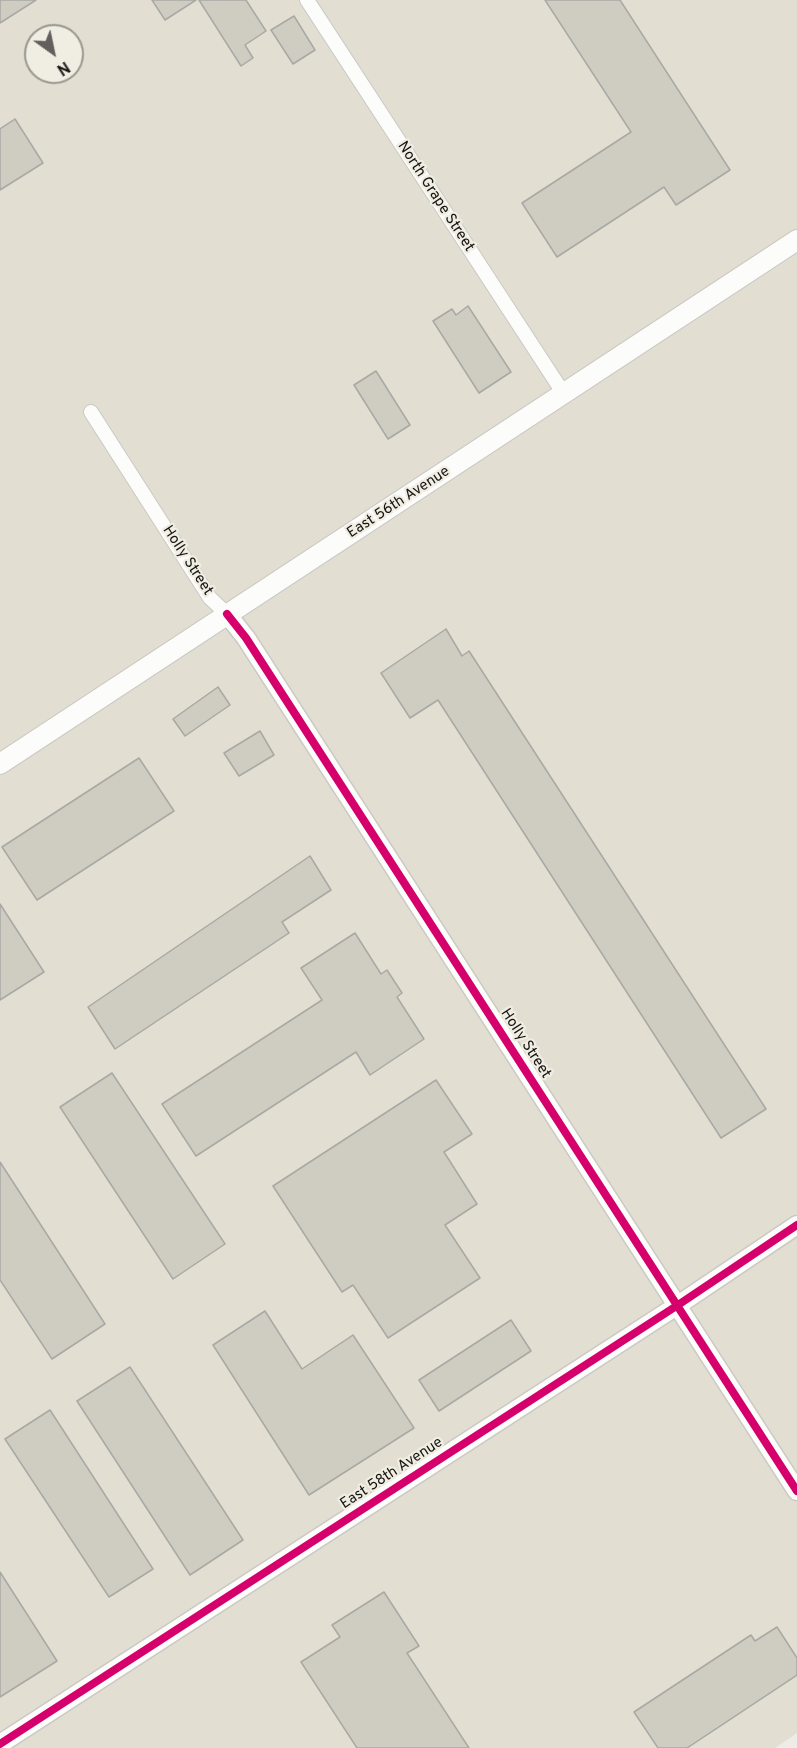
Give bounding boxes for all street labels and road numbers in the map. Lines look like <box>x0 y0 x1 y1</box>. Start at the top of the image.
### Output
street label: North Grape Street <box>393 138 477 256</box>
street label: East 56th Avenue <box>344 463 454 543</box>
street label: Holly Street <box>158 523 216 599</box>
street label: Holly Street <box>496 1006 554 1082</box>
street label: East 58th Avenue <box>337 1434 447 1514</box>

